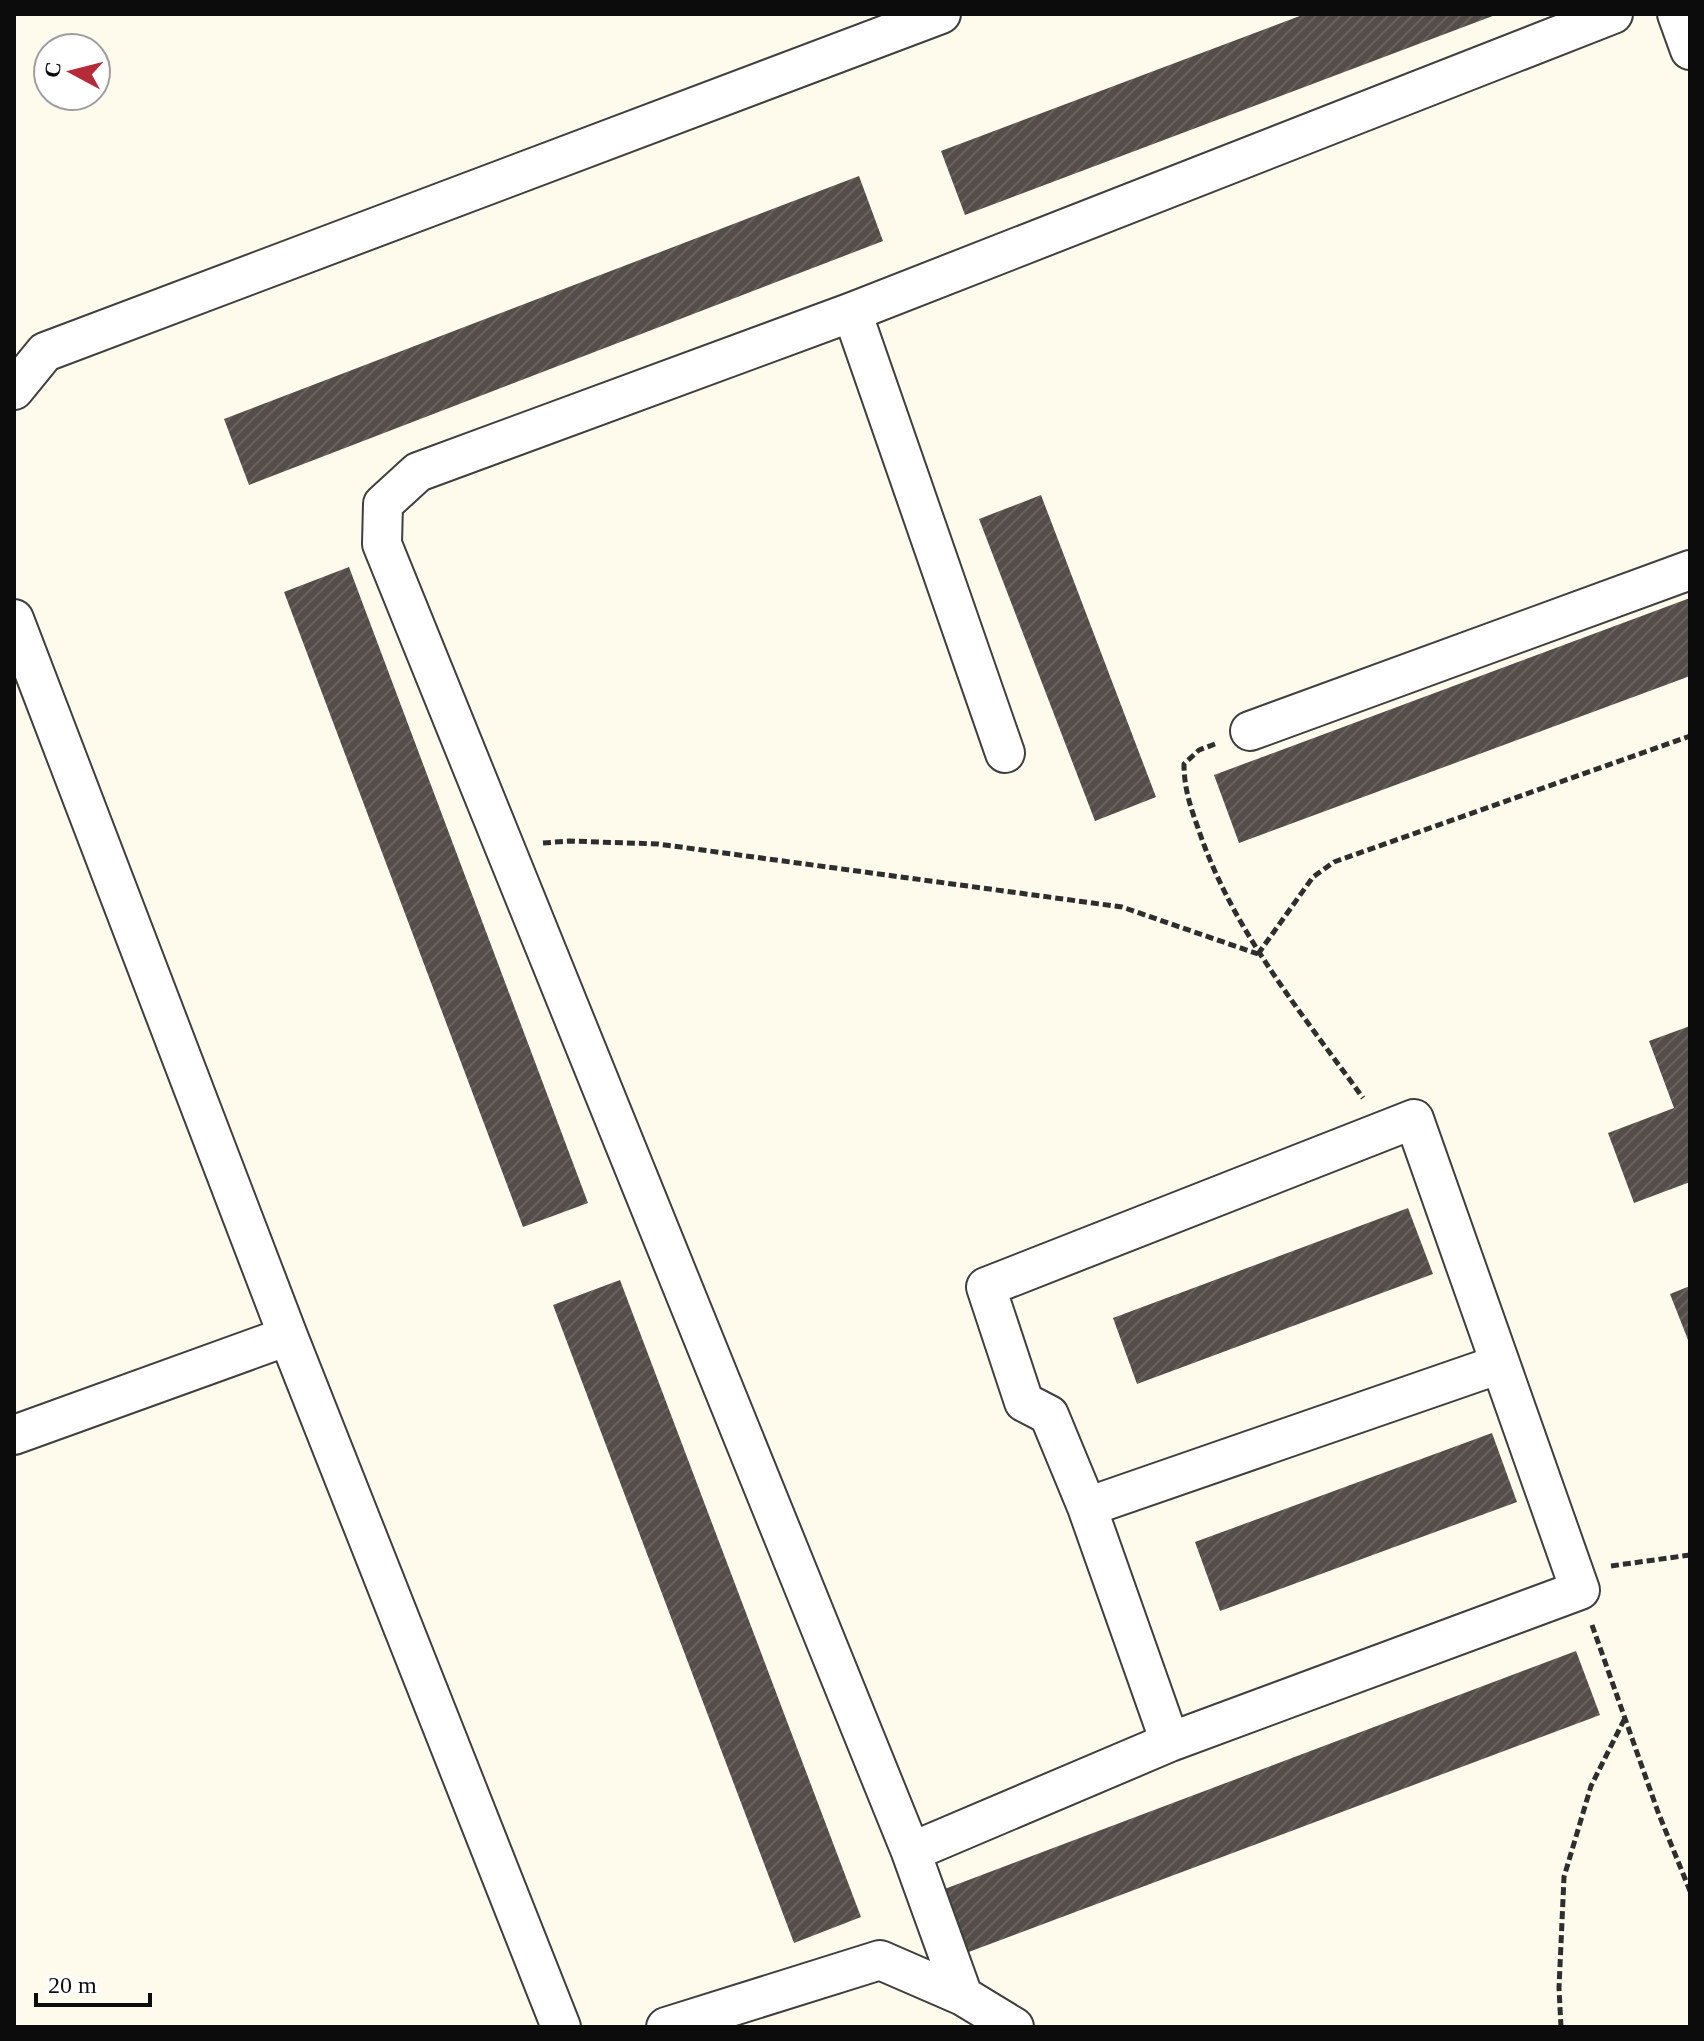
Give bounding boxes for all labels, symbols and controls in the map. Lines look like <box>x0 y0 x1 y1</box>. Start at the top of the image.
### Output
north arrow <box>32 32 112 112</box>
text: С <box>39 60 66 79</box>
scale bar <box>36 1957 150 2007</box>
text: 20 m <box>48 1972 97 1998</box>

